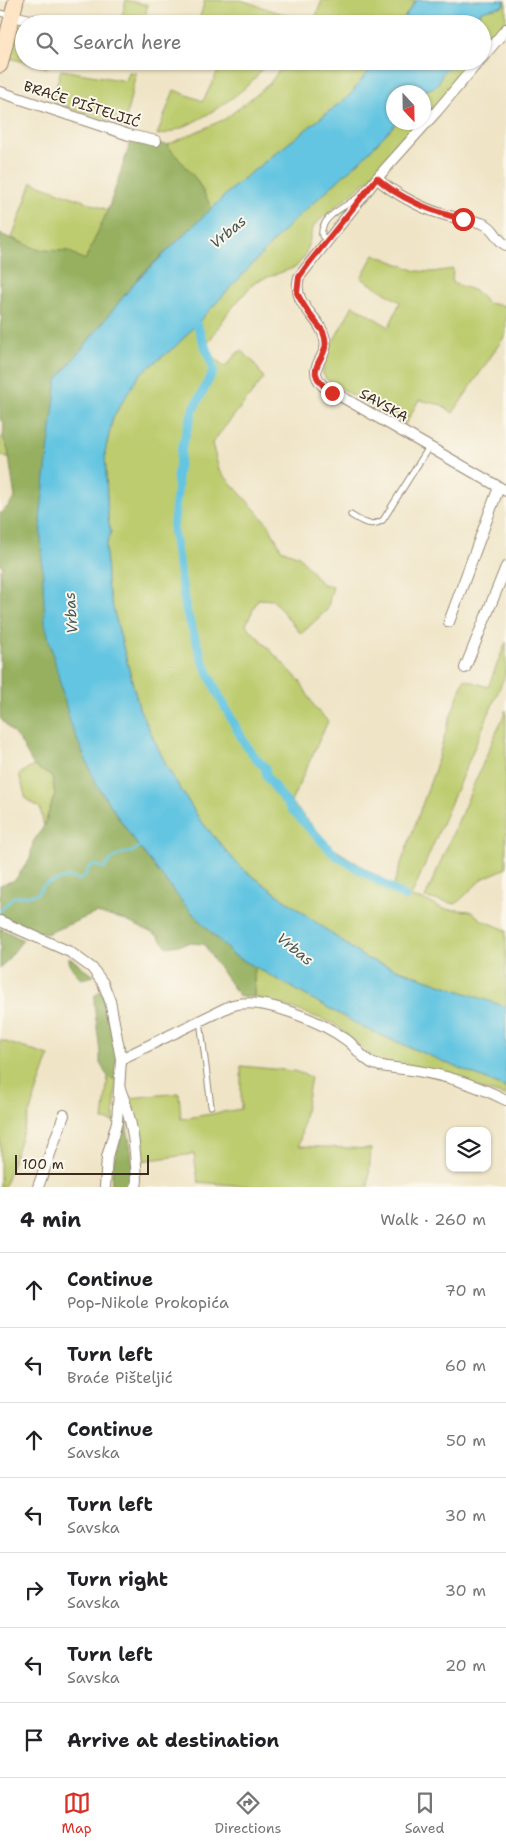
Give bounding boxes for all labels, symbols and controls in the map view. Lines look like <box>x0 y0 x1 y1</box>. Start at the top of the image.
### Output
search box <box>15 15 491 70</box>
icon: search <box>33 29 61 57</box>
text: Search here <box>73 30 182 55</box>
street label: BRAĆE PIŠTELJIĆ <box>21 77 143 131</box>
north arrow <box>386 85 431 130</box>
route start <box>452 208 475 231</box>
water label: Vrbas <box>206 211 250 253</box>
route end <box>321 382 344 405</box>
street label: SAVSKA <box>357 384 411 426</box>
water label: Vrbas <box>60 591 82 635</box>
water label: Vrbas <box>272 928 318 970</box>
map controls <box>446 1127 491 1172</box>
button: layers <box>446 1127 491 1172</box>
scale bar <box>15 1152 149 1175</box>
text: 100 m <box>22 1155 64 1173</box>
text: 4 min <box>20 1206 81 1234</box>
text: Walk · 260 m <box>380 1209 486 1230</box>
text: Continue <box>67 1267 153 1292</box>
icon: ahead <box>20 1276 48 1304</box>
text: 70 m <box>445 1280 486 1301</box>
text: Pop-Nikole Prokopića <box>67 1292 229 1313</box>
text: Turn left <box>67 1342 153 1367</box>
icon: left <box>20 1351 48 1379</box>
text: 60 m <box>445 1355 486 1376</box>
text: Braće Pišteljić <box>67 1367 173 1388</box>
text: Continue <box>67 1417 153 1442</box>
icon: ahead <box>20 1426 48 1454</box>
text: 50 m <box>446 1430 486 1451</box>
text: Savska <box>67 1442 120 1463</box>
text: Turn left <box>67 1492 153 1517</box>
icon: left <box>20 1501 48 1529</box>
text: 30 m <box>445 1505 486 1526</box>
text: Savska <box>67 1517 120 1538</box>
text: Turn right <box>67 1567 168 1592</box>
icon: right <box>20 1576 48 1604</box>
text: 30 m <box>445 1580 486 1601</box>
text: Savska <box>67 1592 120 1613</box>
text: Turn left <box>67 1642 153 1667</box>
icon: left <box>20 1651 48 1679</box>
text: 20 m <box>445 1655 486 1676</box>
text: Savska <box>67 1667 120 1688</box>
icon: arrive <box>20 1726 48 1754</box>
text: Arrive at destination <box>67 1728 279 1753</box>
tab: Map <box>62 1789 92 1837</box>
tab: Directions <box>215 1789 281 1837</box>
tab: Saved <box>405 1789 444 1837</box>

